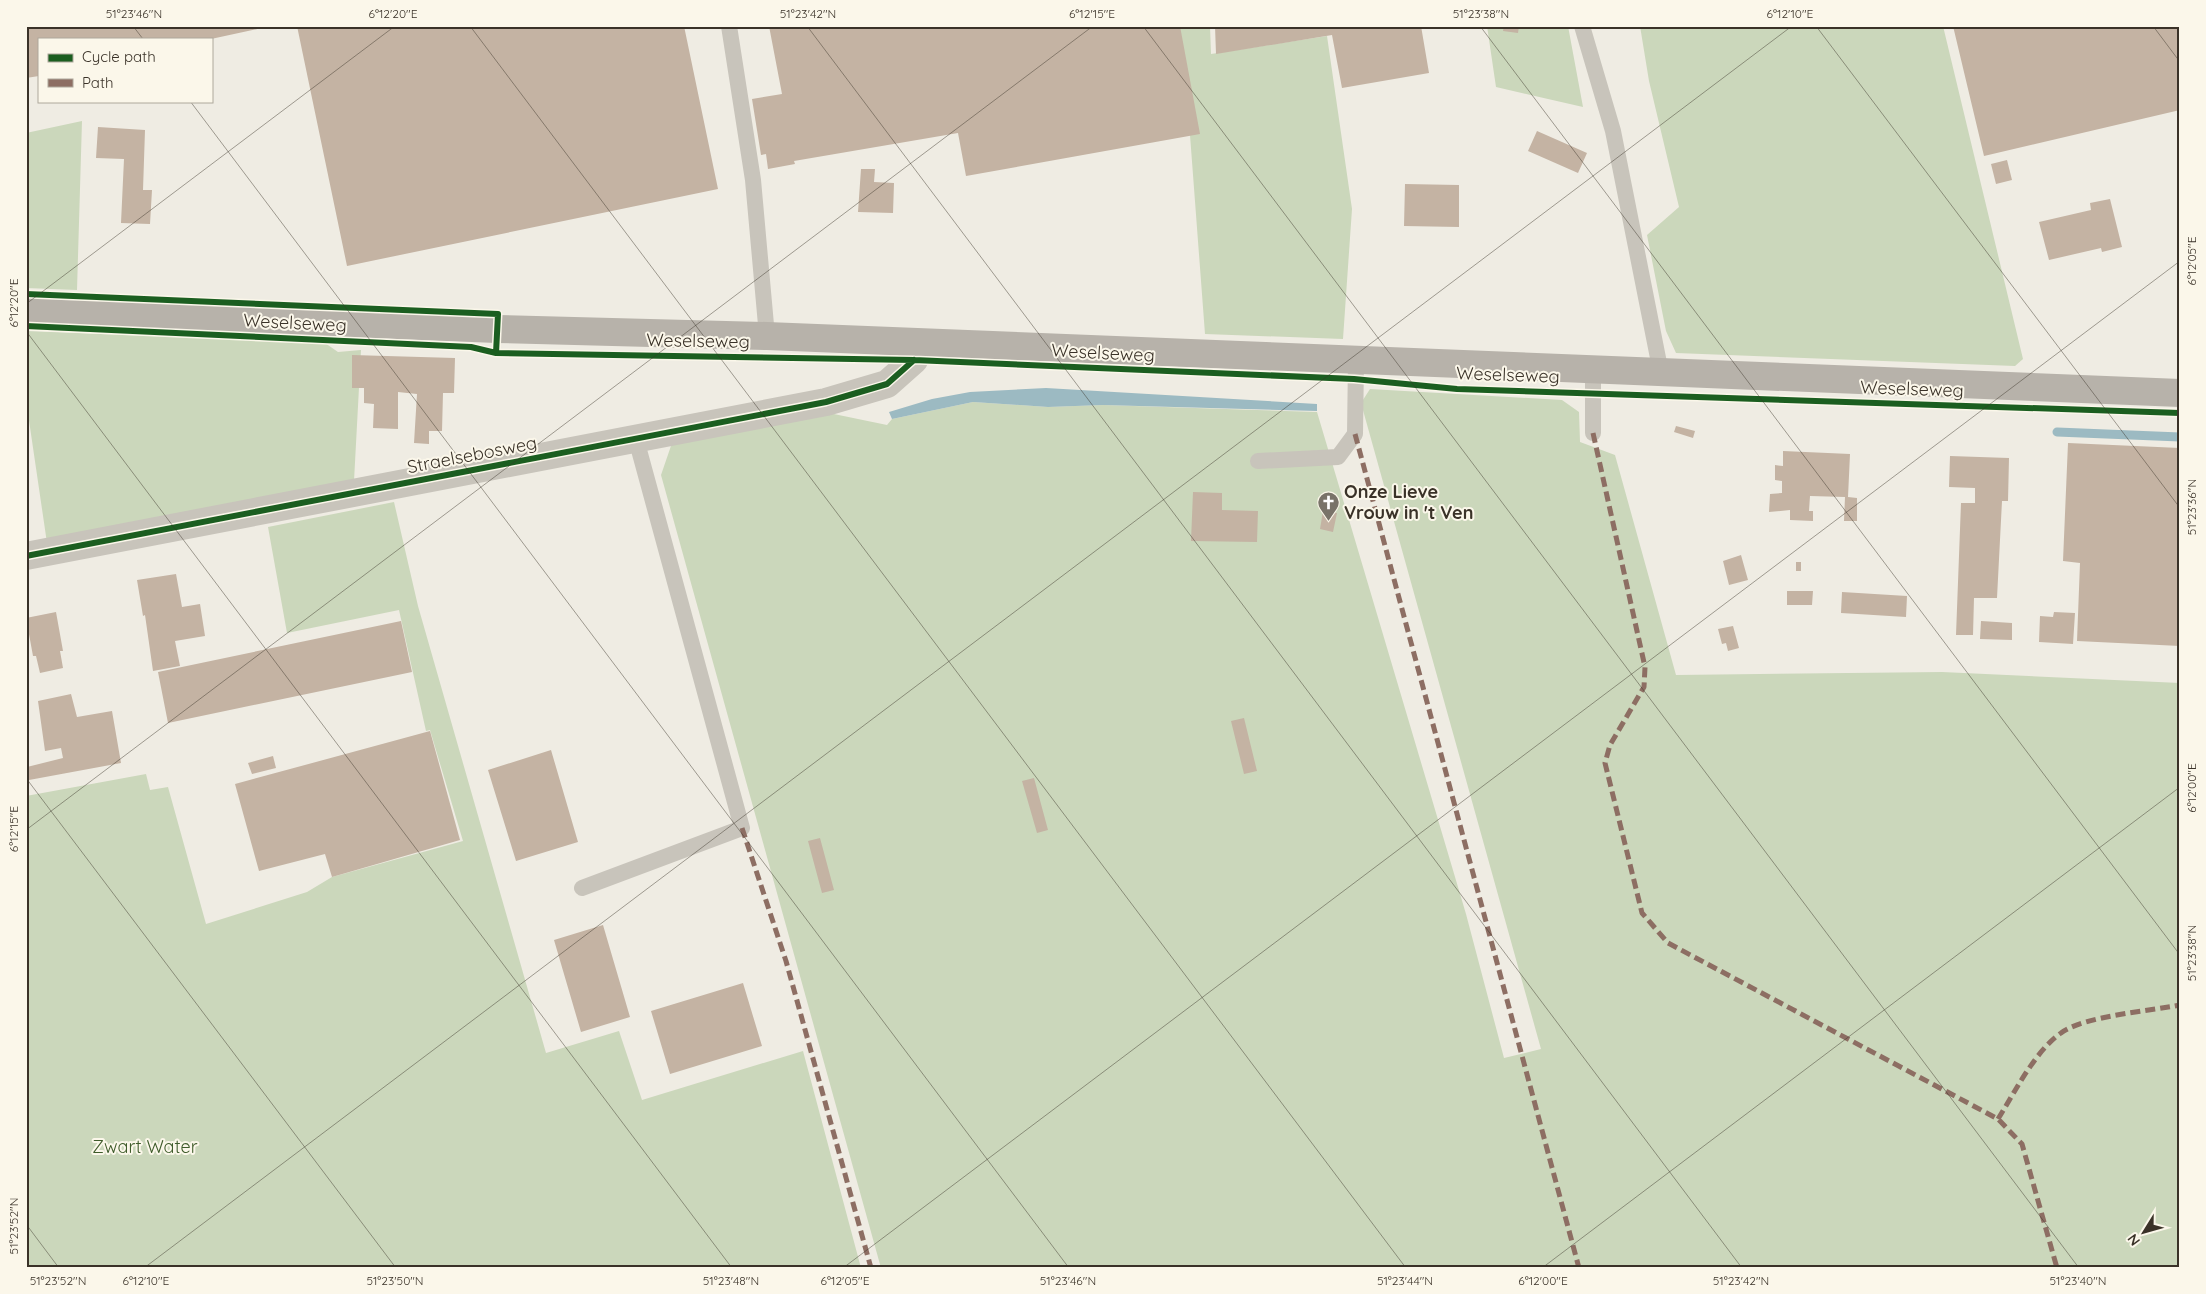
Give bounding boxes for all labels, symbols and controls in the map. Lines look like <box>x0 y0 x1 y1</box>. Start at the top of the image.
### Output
text: 51°23'46"N <box>106 6 162 21</box>
text: 6°12'20"E <box>368 6 418 21</box>
text: 51°23'42"N <box>780 6 836 21</box>
text: 6°12'15"E <box>1069 6 1115 21</box>
text: 51°23'38"N <box>1453 6 1509 21</box>
text: 6°12'10"E <box>1767 6 1814 21</box>
legend <box>38 38 212 102</box>
text: Cycle path <box>82 47 156 66</box>
text: Path <box>82 73 114 92</box>
text: 6°12'05"E <box>2184 236 2199 285</box>
text: 6°12'20"E <box>6 278 21 328</box>
street label: Weselseweg <box>243 308 347 337</box>
street label: Weselseweg <box>646 328 750 353</box>
street label: Weselseweg <box>1051 338 1155 367</box>
street label: Weselseweg <box>1456 361 1560 388</box>
street label: Weselseweg <box>1860 375 1964 402</box>
street label: Straelsebosweg <box>405 431 539 478</box>
text: 51°23'36"N <box>2184 479 2199 535</box>
place label: Onze Lieve Vrouw in 't Ven <box>1344 480 1473 524</box>
church icon: Onze Lieve Vrouw in 't Ven <box>1316 490 1340 521</box>
text: 6°12'00"E <box>2184 763 2199 813</box>
text: 6°12'15"E <box>6 806 21 852</box>
text: 51°23'38"N <box>2184 925 2199 981</box>
park label: Zwart Water <box>92 1135 198 1158</box>
text: 51°23'52"N <box>6 1198 21 1254</box>
north arrow <box>2118 1206 2168 1256</box>
text: N <box>2123 1230 2144 1249</box>
text: 51°23'52"N <box>30 1273 86 1288</box>
text: 6°12'10"E <box>123 1273 170 1288</box>
text: 51°23'50"N <box>366 1273 424 1288</box>
text: 51°23'48"N <box>703 1273 759 1288</box>
text: 6°12'05"E <box>821 1273 870 1288</box>
text: 51°23'46"N <box>1040 1273 1096 1288</box>
text: 51°23'44"N <box>1377 1273 1433 1288</box>
text: 6°12'00"E <box>1518 1273 1568 1288</box>
text: 51°23'42"N <box>1713 1273 1769 1288</box>
text: 51°23'40"N <box>2049 1273 2107 1288</box>

